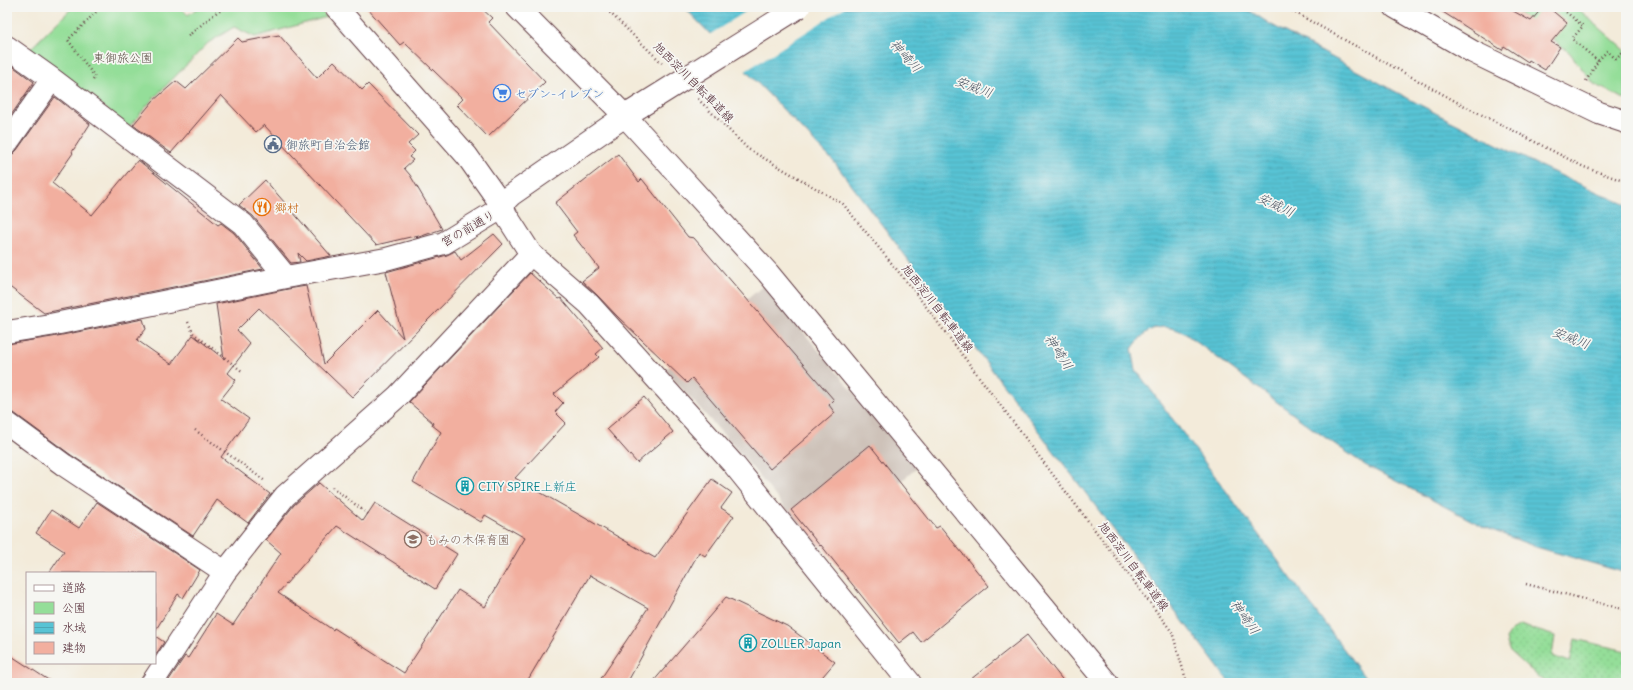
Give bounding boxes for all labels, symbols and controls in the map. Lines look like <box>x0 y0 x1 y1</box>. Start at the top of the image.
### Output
water label: 神崎川 <box>887 36 925 76</box>
street label: 旭西淀川自転車道線 <box>651 39 737 125</box>
park label: 東御旅公園 <box>93 50 153 65</box>
water label: 安威川 <box>953 72 995 102</box>
supermarket icon: セブン-イレブン <box>492 83 512 103</box>
place label: セブン-イレブン <box>515 86 604 101</box>
public building icon: 御旅町自治会館 <box>263 134 283 154</box>
place label: 御旅町自治会館 <box>286 137 370 152</box>
water label: 安威川 <box>1255 189 1297 221</box>
restaurant icon: 郷村 <box>252 197 272 217</box>
place label: 郷村 <box>275 200 299 215</box>
street label: 宮の前通り <box>438 207 498 249</box>
street label: 旭西淀川自転車道線 <box>899 261 977 355</box>
water label: 安威川 <box>1550 323 1592 353</box>
water label: 神崎川 <box>1041 331 1077 373</box>
building icon: CITY SPIRE上新庄 <box>455 476 475 496</box>
place label: CITY SPIRE上新庄 <box>478 479 577 494</box>
street label: 旭西淀川自転車道線 <box>1096 518 1172 614</box>
school or university icon: もみの木保育園 <box>403 529 423 549</box>
place label: もみの木保育園 <box>426 532 510 547</box>
legend <box>26 572 156 664</box>
text: 道路 <box>62 580 86 595</box>
water label: 神崎川 <box>1227 596 1263 638</box>
text: 公園 <box>62 600 86 615</box>
text: 水域 <box>62 620 86 635</box>
building icon: ZOLLER Japan <box>738 633 758 653</box>
place label: ZOLLER Japan <box>761 636 841 651</box>
text: 建物 <box>62 640 86 655</box>

